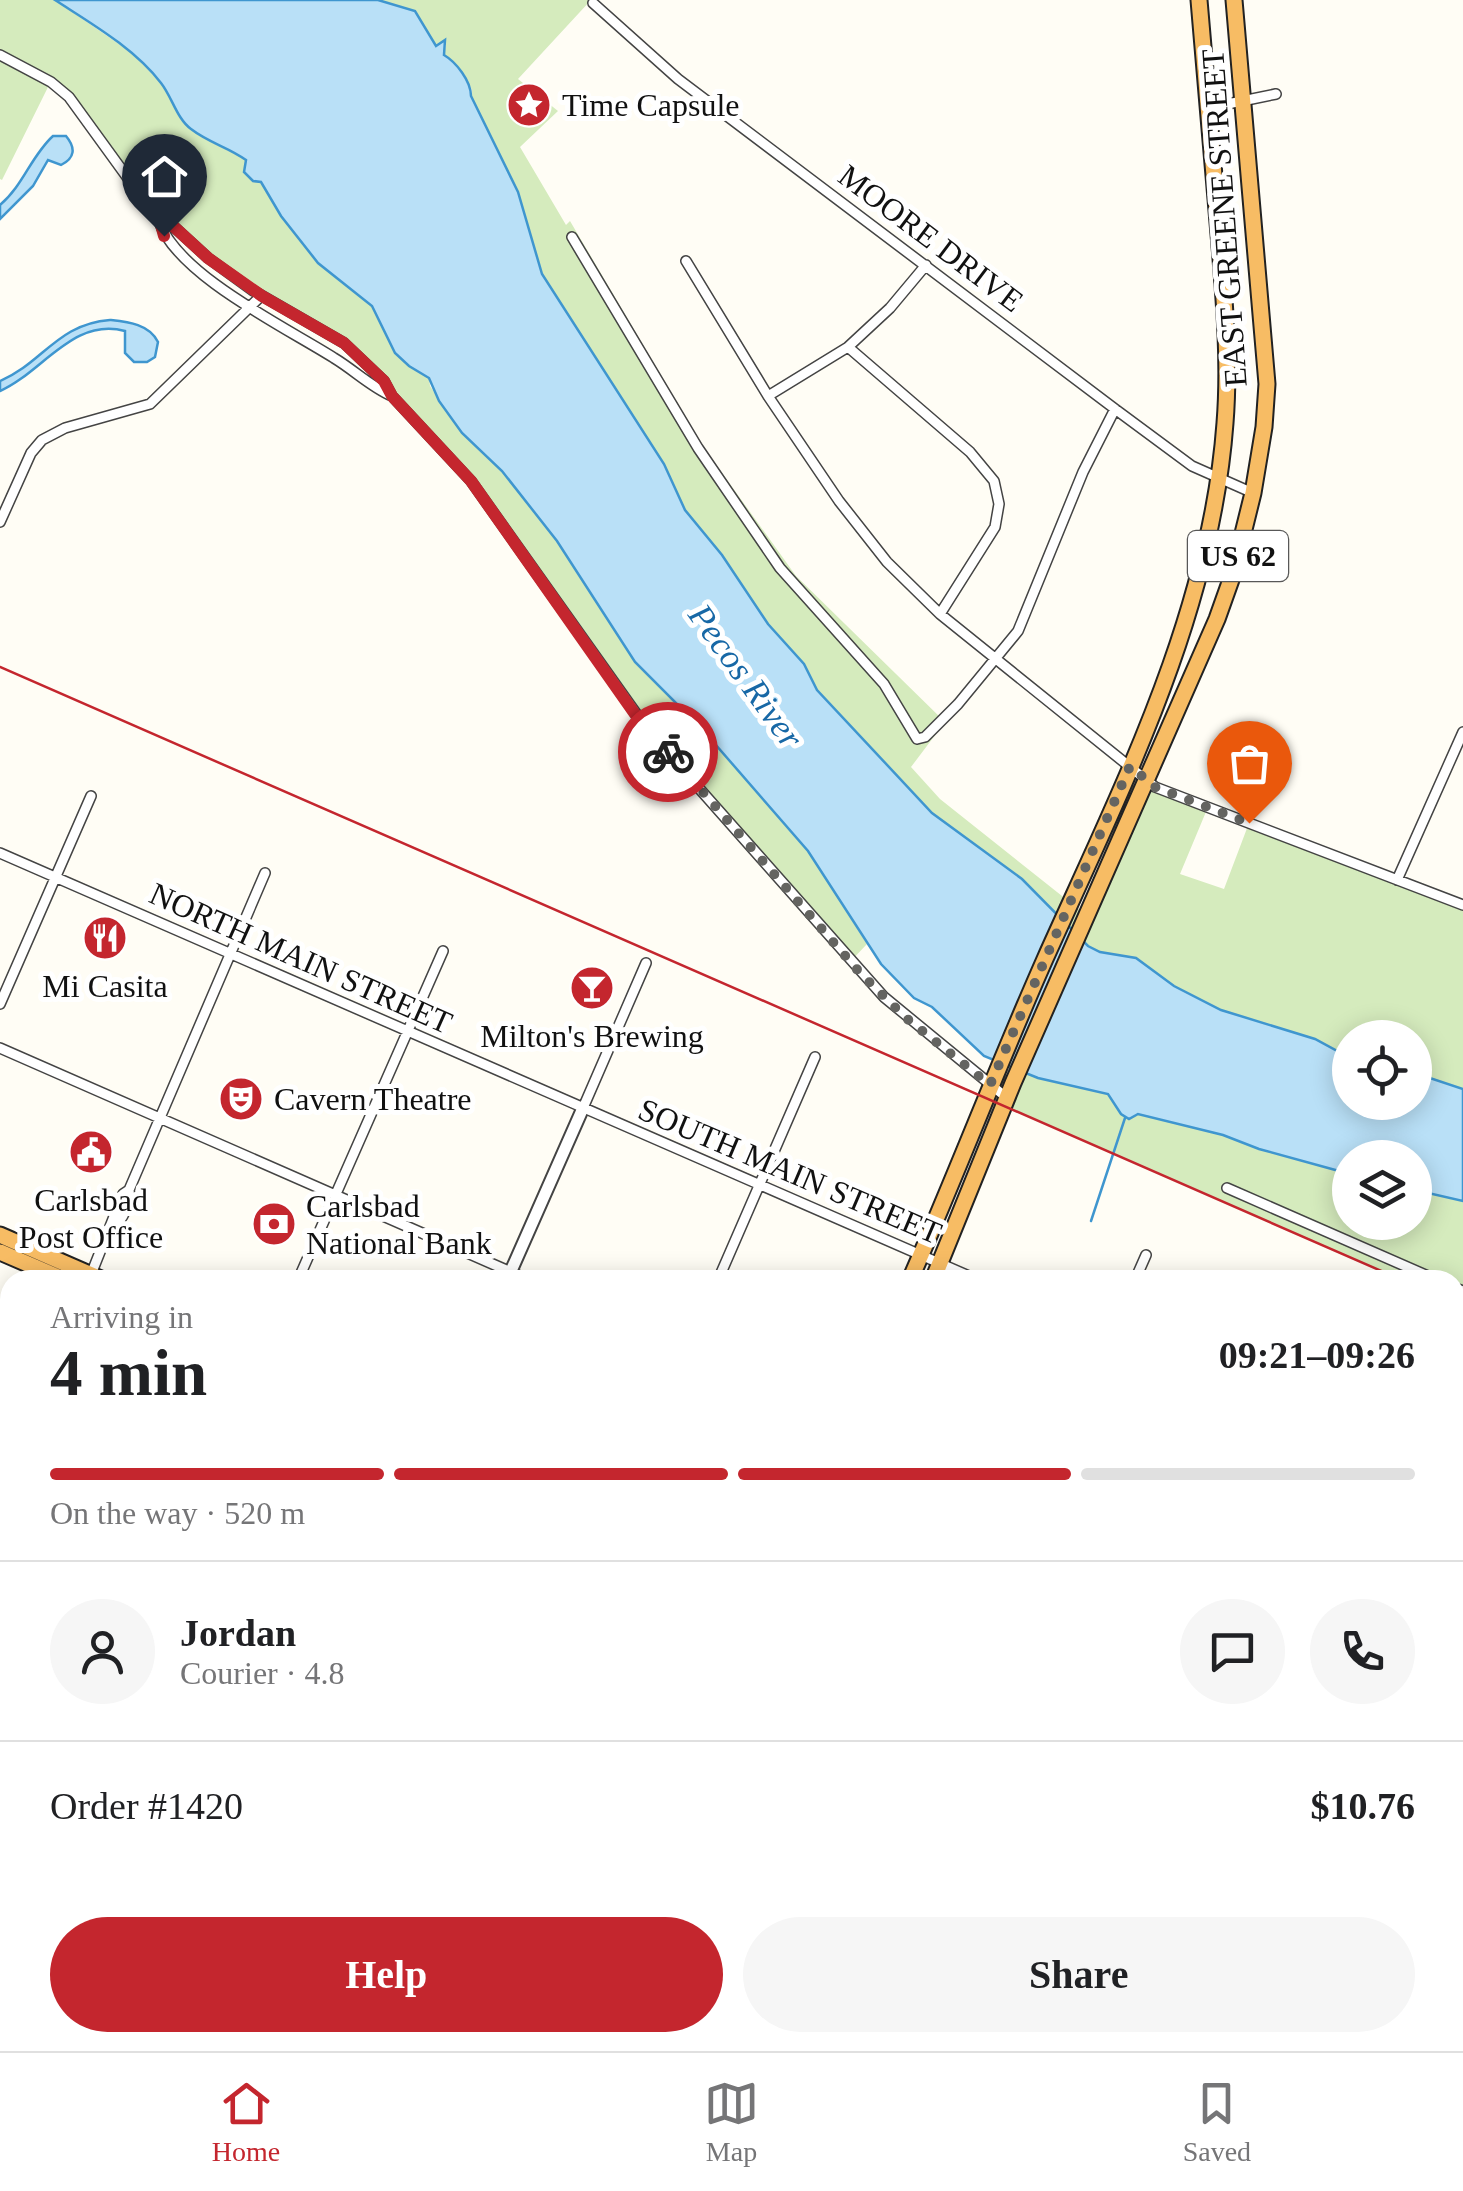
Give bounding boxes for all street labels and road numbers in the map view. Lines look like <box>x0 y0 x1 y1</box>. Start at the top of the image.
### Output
street label: EAST GREENE STREET <box>1194 47 1254 388</box>
street label: MOORE DRIVE <box>832 157 1030 319</box>
road number: US 62 <box>1188 531 1288 581</box>
street label: NORTH MAIN STREET <box>144 875 458 1041</box>
street label: SOUTH MAIN STREET <box>633 1091 947 1251</box>

